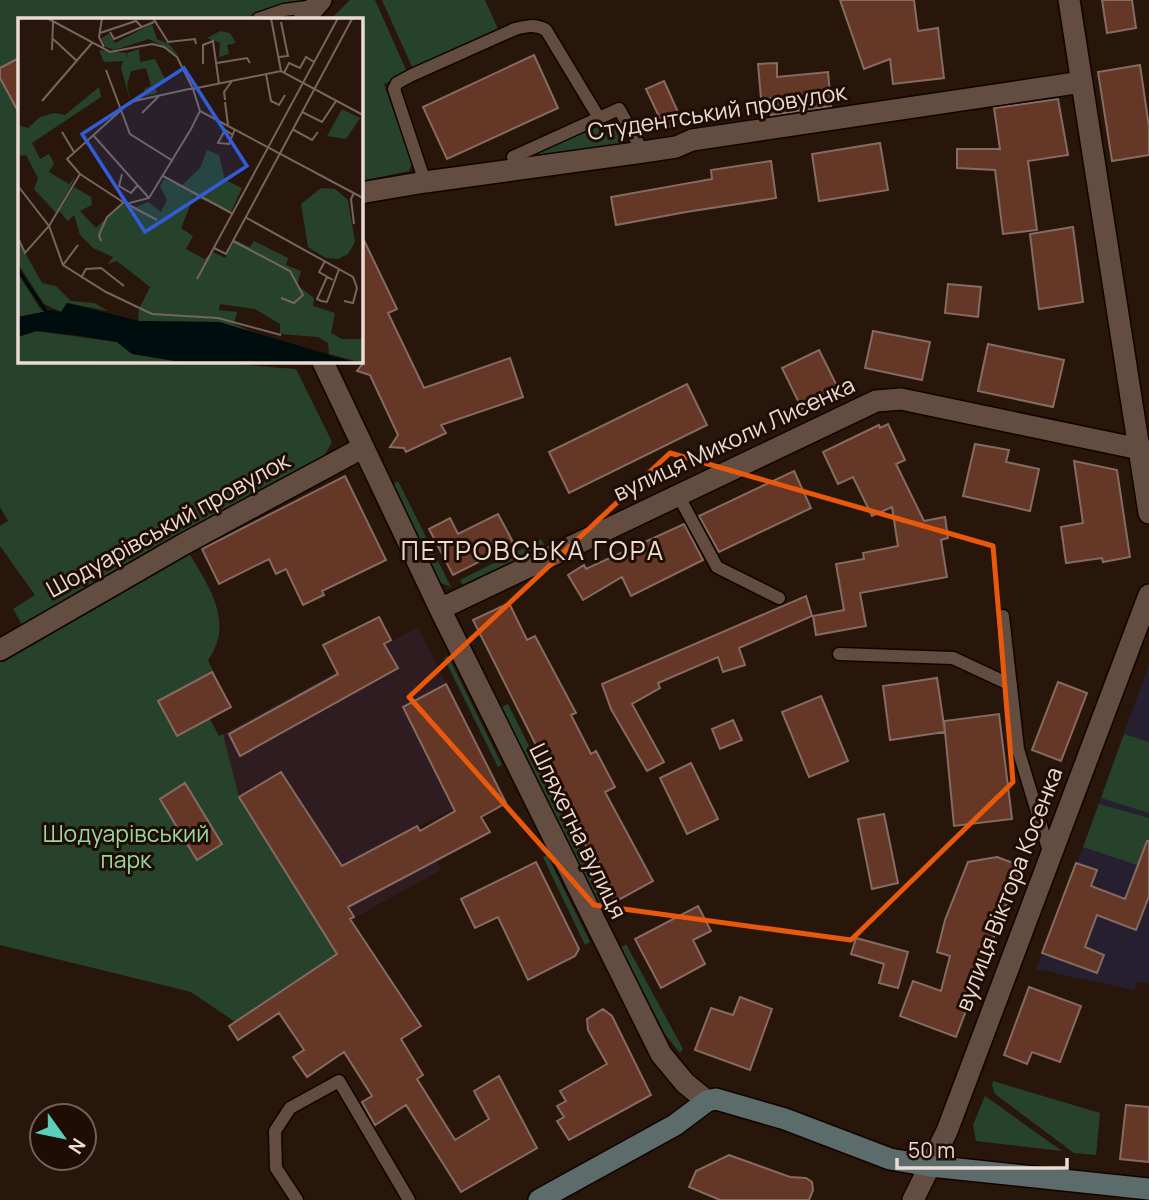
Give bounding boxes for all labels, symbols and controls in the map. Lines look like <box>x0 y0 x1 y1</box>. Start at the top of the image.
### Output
inset map <box>18 18 362 362</box>
street label: Студентський провулок <box>585 75 849 147</box>
street label: вулиця Миколи Лисенка <box>608 368 860 508</box>
street label: Шодуарівський провулок <box>40 443 295 604</box>
district label: ПЕТРОВСЬКА ГОРА <box>401 532 665 568</box>
street label: Шляхетна вулиця <box>523 737 635 924</box>
street label: вулиця Віктора Косенка <box>947 762 1069 1015</box>
park label: Шодуарівський парк <box>43 817 209 875</box>
north arrow <box>28 1102 98 1172</box>
scale bar <box>897 1126 1067 1170</box>
text: N <box>63 1133 92 1159</box>
text: 50 m <box>908 1136 955 1164</box>

